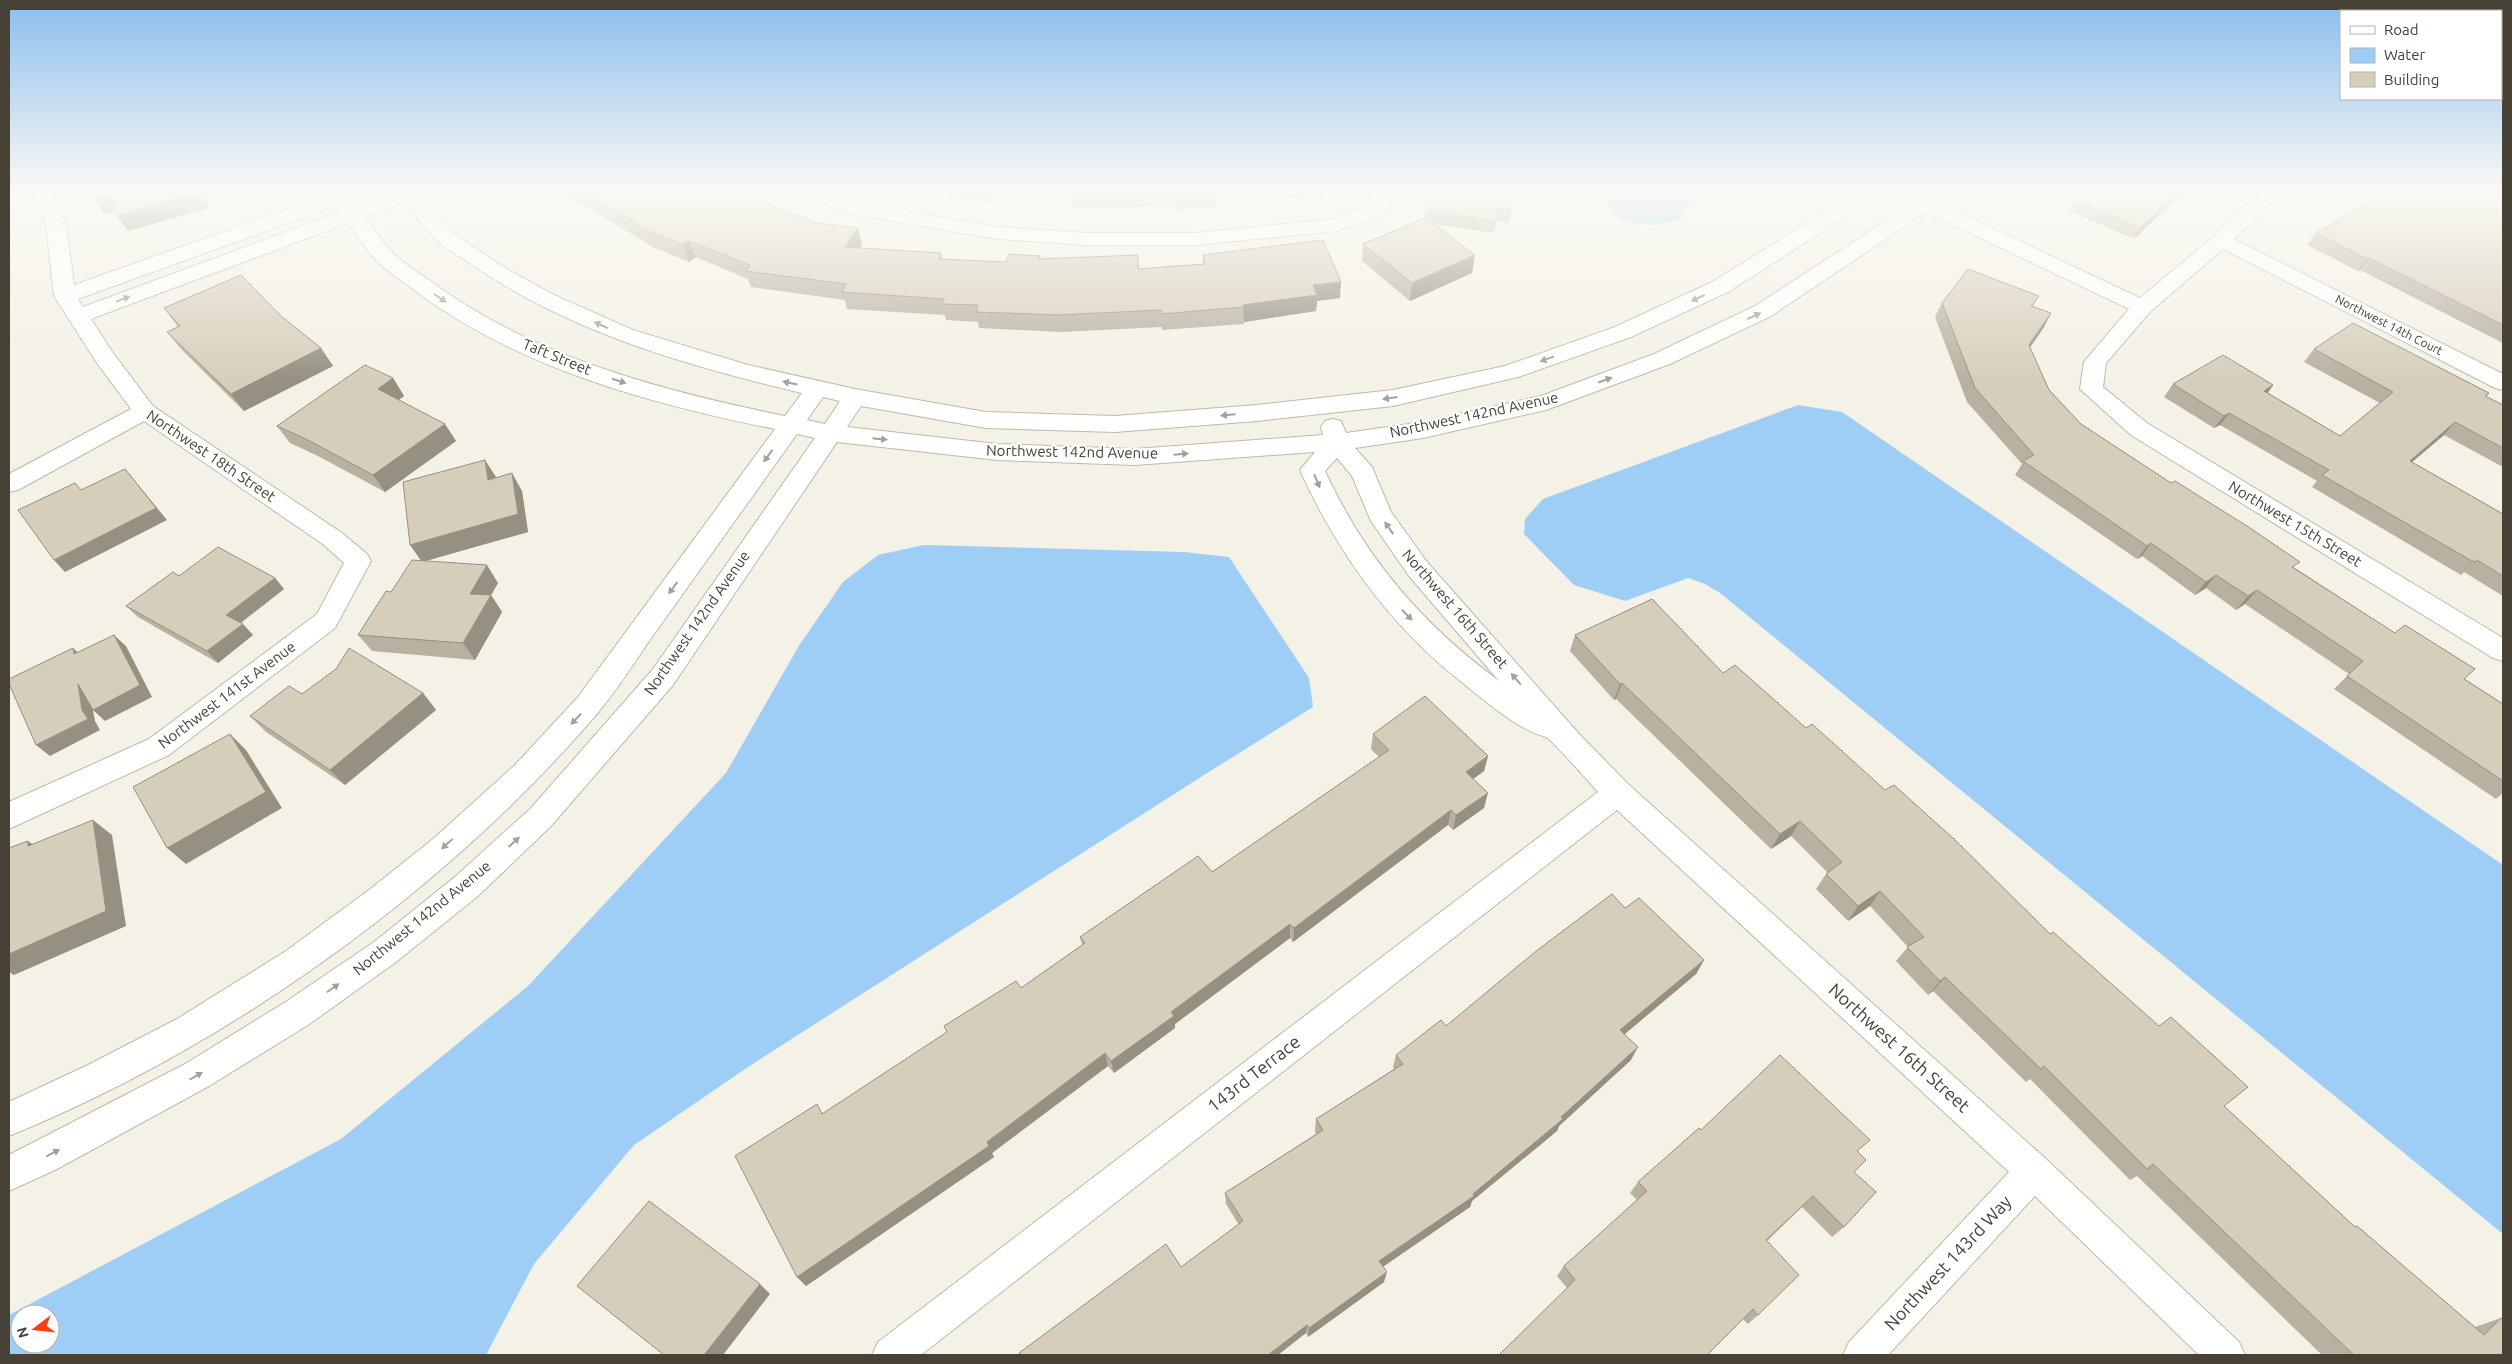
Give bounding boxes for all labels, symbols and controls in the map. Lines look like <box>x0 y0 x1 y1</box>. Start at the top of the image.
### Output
legend <box>2340 10 2502 100</box>
text: Road <box>2384 21 2419 38</box>
text: Water <box>2384 46 2425 63</box>
text: Building <box>2384 71 2439 88</box>
street label: Northwest 14th Court <box>2333 292 2445 357</box>
one-way arrow <box>434 293 447 303</box>
one-way arrow <box>1691 294 1705 302</box>
one-way arrow <box>116 295 131 302</box>
one-way arrow <box>1747 311 1761 319</box>
one-way arrow <box>594 320 608 328</box>
street label: Taft Street <box>520 335 594 378</box>
one-way arrow <box>1540 356 1555 363</box>
one-way arrow <box>1598 376 1613 384</box>
one-way arrow <box>612 377 627 385</box>
one-way arrow <box>782 379 797 387</box>
street label: Northwest 142nd Avenue <box>1388 388 1560 441</box>
one-way arrow <box>1382 394 1398 402</box>
street label: Northwest 18th Street <box>143 406 279 505</box>
one-way arrow <box>1220 412 1236 420</box>
one-way arrow <box>872 435 888 443</box>
street label: Northwest 142nd Avenue <box>986 441 1158 462</box>
one-way arrow <box>1174 449 1190 457</box>
one-way arrow <box>763 450 773 463</box>
one-way arrow <box>1313 474 1321 489</box>
street label: Northwest 15th Street <box>2226 477 2365 570</box>
one-way arrow <box>1384 521 1394 535</box>
street label: Northwest 16th Street <box>1399 546 1512 672</box>
street label: Northwest 142nd Avenue <box>640 547 753 698</box>
one-way arrow <box>667 581 678 594</box>
one-way arrow <box>1401 609 1413 621</box>
street label: Northwest 141st Avenue <box>155 638 299 752</box>
one-way arrow <box>1510 674 1522 686</box>
one-way arrow <box>570 712 582 724</box>
one-way arrow <box>507 836 519 848</box>
one-way arrow <box>442 838 454 850</box>
street label: Northwest 142nd Avenue <box>349 857 494 978</box>
street label: Northwest 16th Street <box>1825 979 1974 1116</box>
one-way arrow <box>326 983 340 993</box>
street label: 143rd Terrace <box>1203 1031 1304 1116</box>
one-way arrow <box>190 1071 203 1080</box>
one-way arrow <box>46 1149 60 1157</box>
street label: Northwest 143rd Way <box>1880 1191 2015 1334</box>
north arrow <box>10 1304 60 1354</box>
text: N <box>13 1325 32 1340</box>

